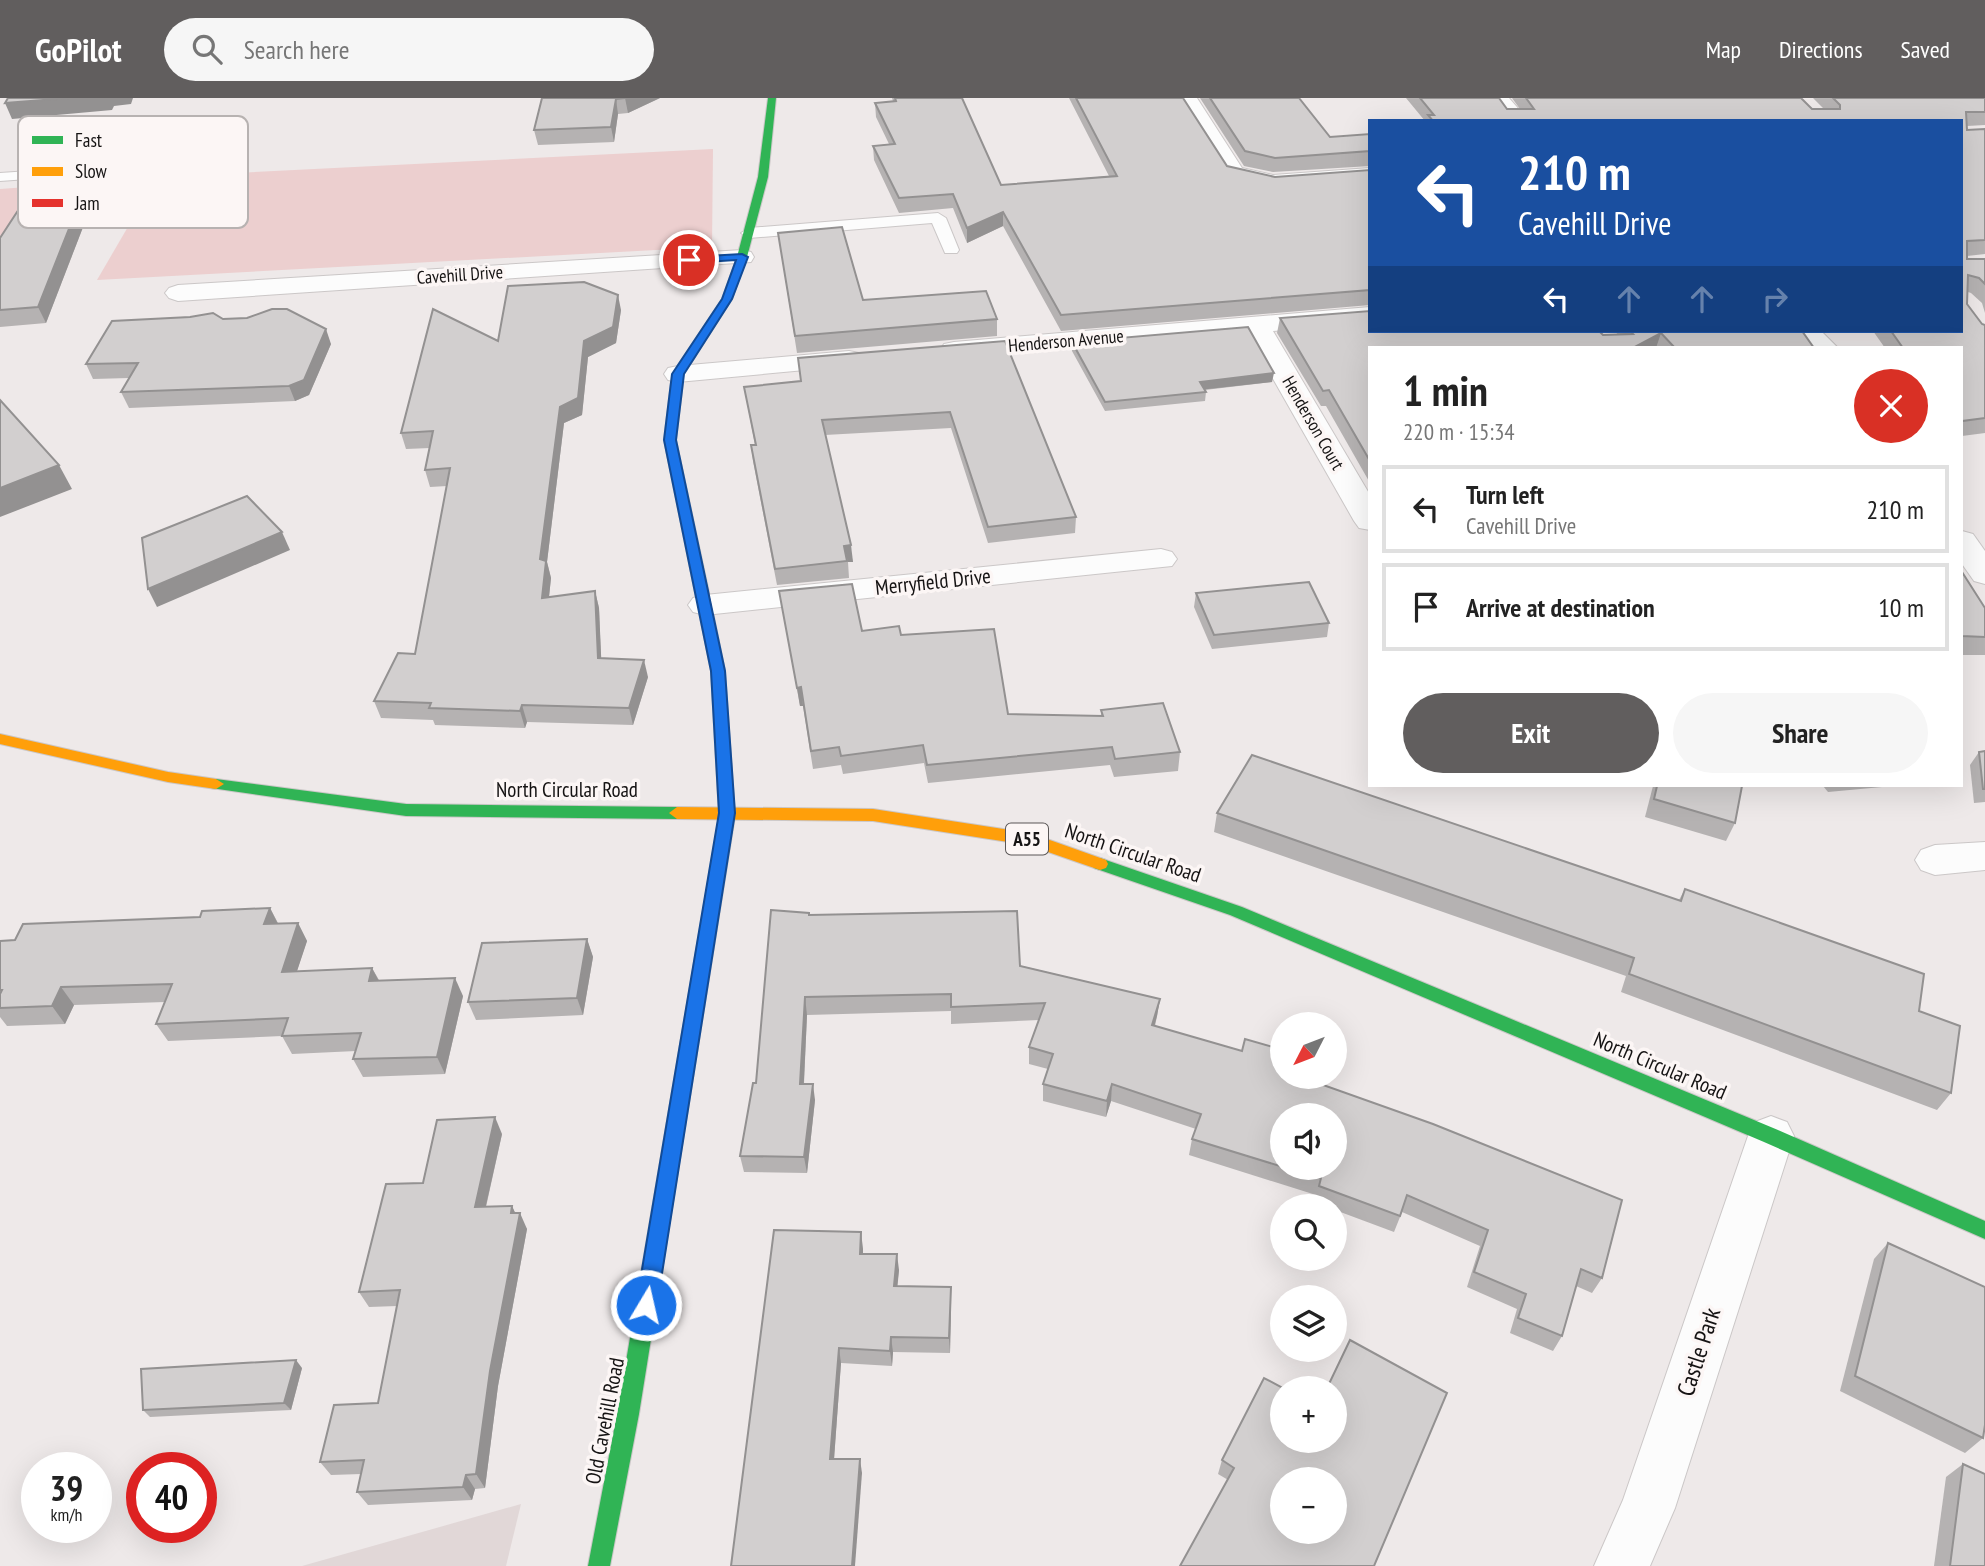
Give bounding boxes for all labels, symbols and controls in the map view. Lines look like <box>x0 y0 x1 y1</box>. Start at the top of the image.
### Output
search box <box>164 18 654 81</box>
text: GoPilot <box>35 28 122 71</box>
icon: search <box>188 30 226 68</box>
text: Search here <box>244 33 349 66</box>
text: Map <box>1706 34 1741 65</box>
text: Directions <box>1779 34 1863 65</box>
text: Saved <box>1901 34 1950 65</box>
legend <box>18 116 248 228</box>
text: Fast <box>75 128 103 152</box>
text: 210 m <box>1518 140 1631 204</box>
icon: left <box>1403 147 1494 238</box>
text: Slow <box>75 159 108 183</box>
text: Jam <box>74 191 100 215</box>
text: Cavehill Drive <box>1518 202 1672 244</box>
pin <box>659 230 719 290</box>
icon: arrive <box>670 241 708 279</box>
street label: Cavehill Drive <box>416 260 504 289</box>
icon: left <box>1537 280 1575 318</box>
icon: ahead <box>1610 280 1648 318</box>
icon: ahead <box>1683 280 1721 318</box>
icon: right <box>1756 280 1794 318</box>
street label: Henderson Avenue <box>1007 324 1125 357</box>
text: 1 min <box>1403 363 1488 418</box>
button: close <box>1854 369 1928 443</box>
street label: Henderson Court <box>1277 372 1350 474</box>
text: 220 m · 15:34 <box>1403 417 1515 446</box>
text: Turn left <box>1466 478 1544 511</box>
icon: left <box>1407 490 1445 528</box>
text: 210 m <box>1866 493 1924 526</box>
text: Cavehill Drive <box>1466 511 1576 540</box>
street label: Merryfield Drive <box>874 562 992 601</box>
icon: arrive <box>1407 588 1445 626</box>
text: Arrive at destination <box>1466 591 1655 624</box>
text: 10 m <box>1878 591 1924 624</box>
button: Exit <box>1403 693 1659 773</box>
button: Share <box>1673 693 1928 773</box>
street label: North Circular Road <box>496 776 638 803</box>
street label: North Circular Road <box>1062 817 1205 888</box>
road number: A55 <box>1006 824 1048 854</box>
north arrow <box>1270 1012 1348 1088</box>
map controls <box>1270 1012 1347 1544</box>
street label: North Circular Road <box>1590 1025 1731 1106</box>
button: sound <box>1270 1103 1347 1180</box>
button: search <box>1270 1194 1347 1271</box>
position arrow <box>609 1268 683 1342</box>
button: layers <box>1270 1285 1347 1362</box>
street label: Castle Park <box>1670 1303 1728 1400</box>
street label: Old Cavehill Road <box>579 1355 630 1487</box>
button: + <box>1270 1376 1347 1453</box>
speed limit sign: 40 <box>126 1452 217 1543</box>
text: 39 <box>50 1465 83 1511</box>
button: − <box>1270 1467 1347 1544</box>
text: km/h <box>51 1503 82 1526</box>

